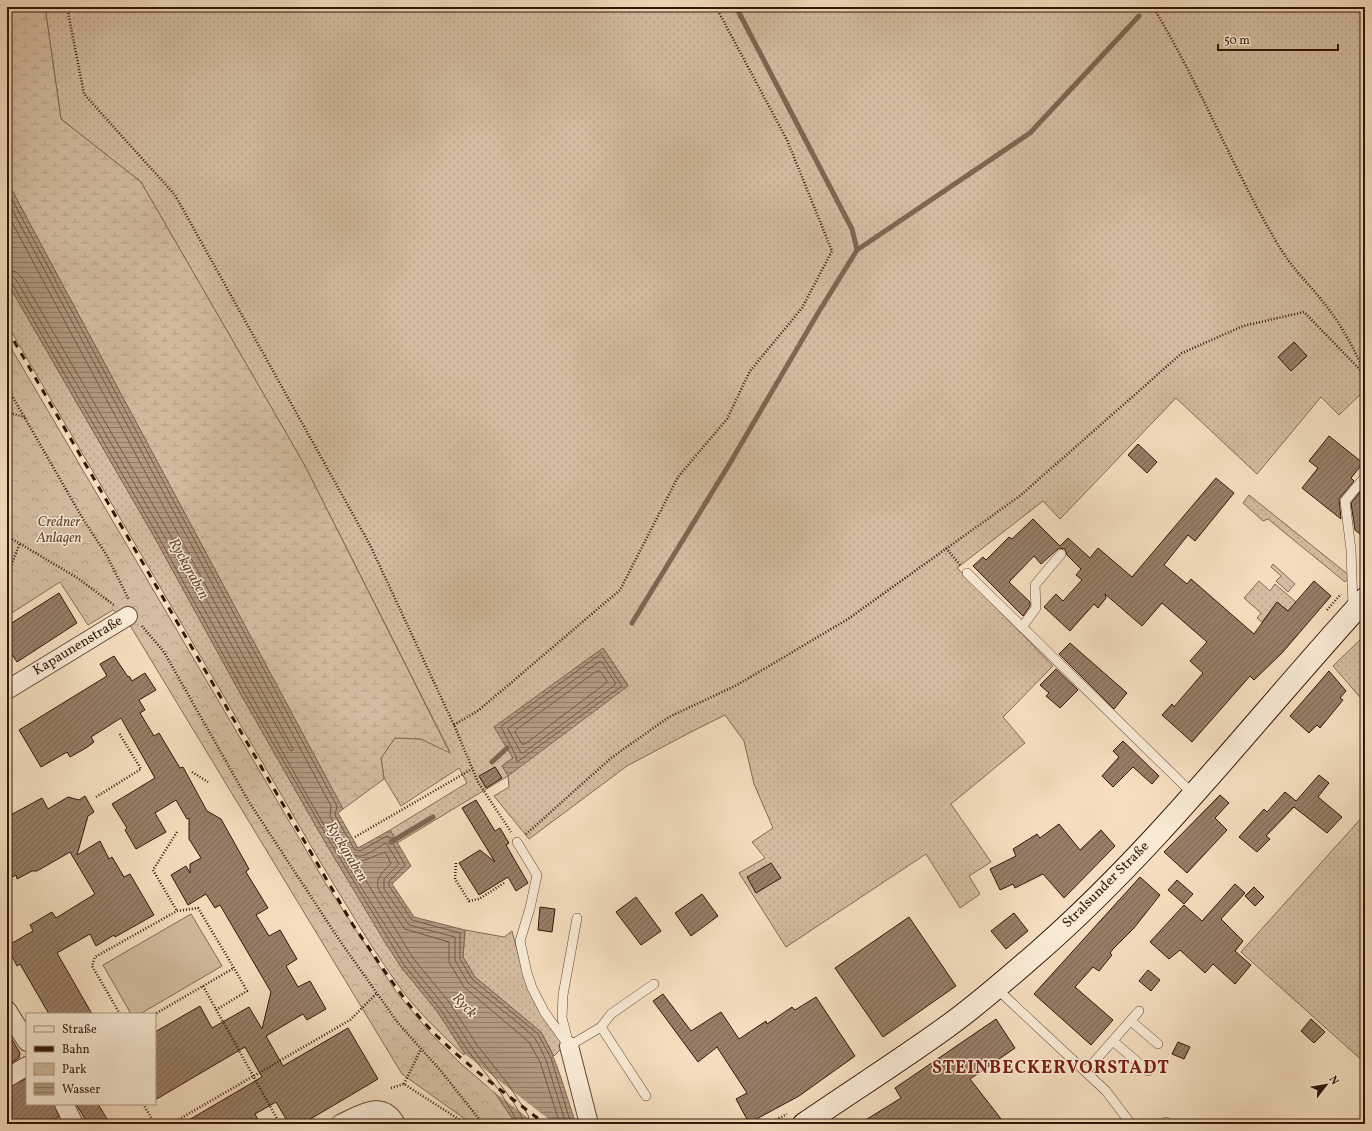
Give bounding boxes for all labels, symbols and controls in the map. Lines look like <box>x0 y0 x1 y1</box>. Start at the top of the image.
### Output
scale bar <box>1218 26 1338 52</box>
text: 50 m <box>1224 33 1250 49</box>
park label: Credner Anlagen <box>35 513 82 548</box>
water label: Ryckgraben <box>163 535 214 604</box>
street label: Kapaunenstraße <box>30 612 127 680</box>
water label: Ryckgraben <box>320 818 372 886</box>
street label: Stralsunder Straße <box>1058 837 1154 933</box>
water label: Ryck <box>447 989 481 1023</box>
legend <box>26 1013 156 1105</box>
text: Straße <box>62 1022 97 1038</box>
text: Bahn <box>62 1042 90 1058</box>
district label: STEINBECKERVORSTADT <box>932 1056 1170 1081</box>
text: Park <box>62 1062 87 1078</box>
north arrow <box>1306 1065 1346 1105</box>
text: N <box>1325 1073 1342 1088</box>
text: Wasser <box>62 1082 100 1098</box>

